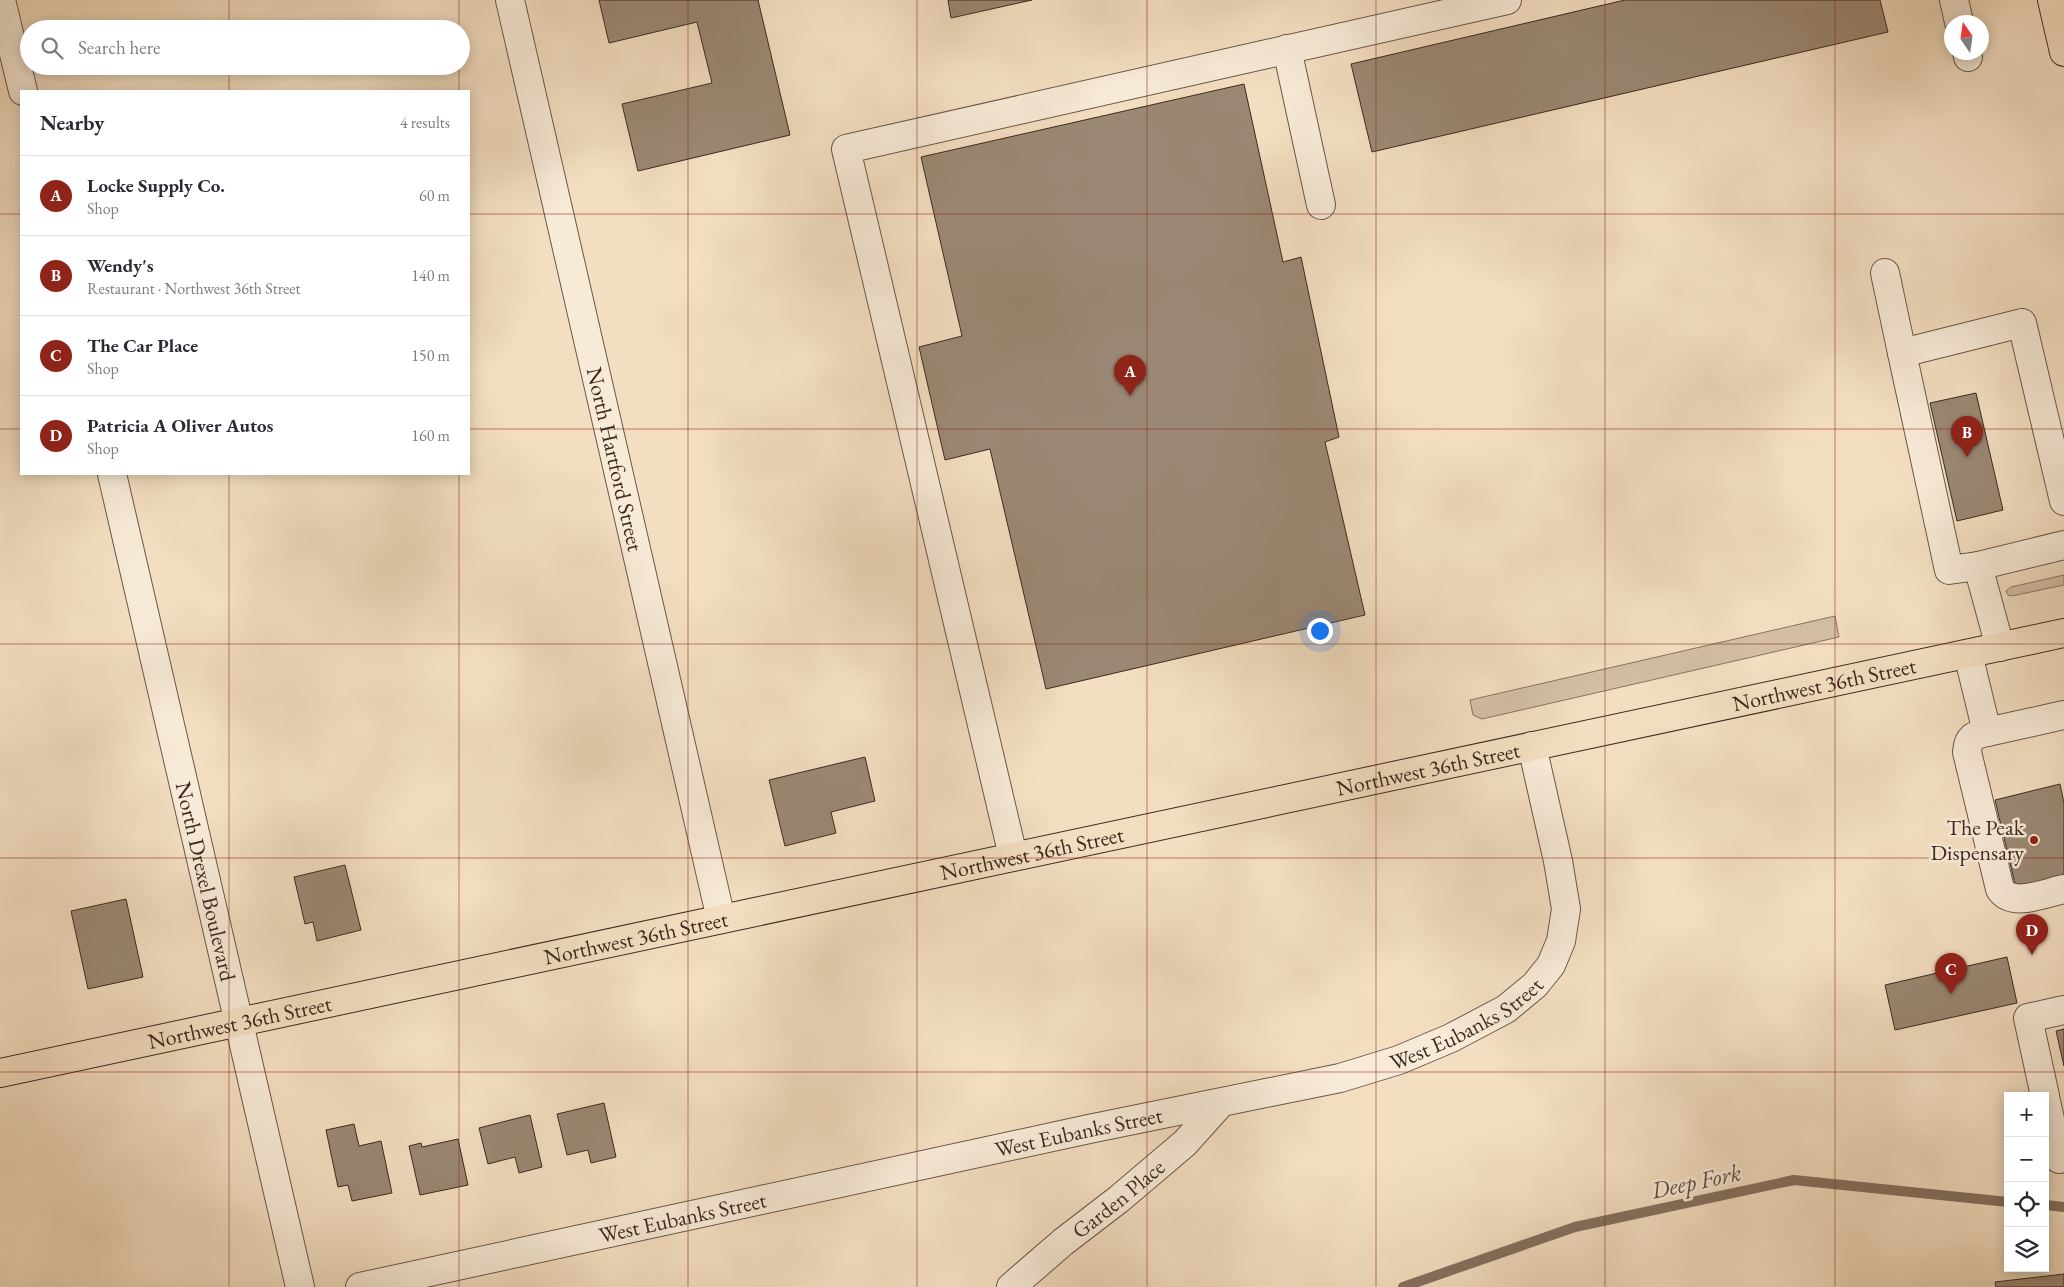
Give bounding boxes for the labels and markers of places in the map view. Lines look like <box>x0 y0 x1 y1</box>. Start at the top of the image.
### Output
pin: A <box>1114 355 1146 396</box>
pin: B <box>1951 416 1983 457</box>
place label: The Peak Dispensary <box>1930 813 2025 867</box>
marker: The Peak Dispensary <box>2028 834 2040 846</box>
pin: D <box>2016 914 2048 955</box>
pin: C <box>1935 953 1967 994</box>

